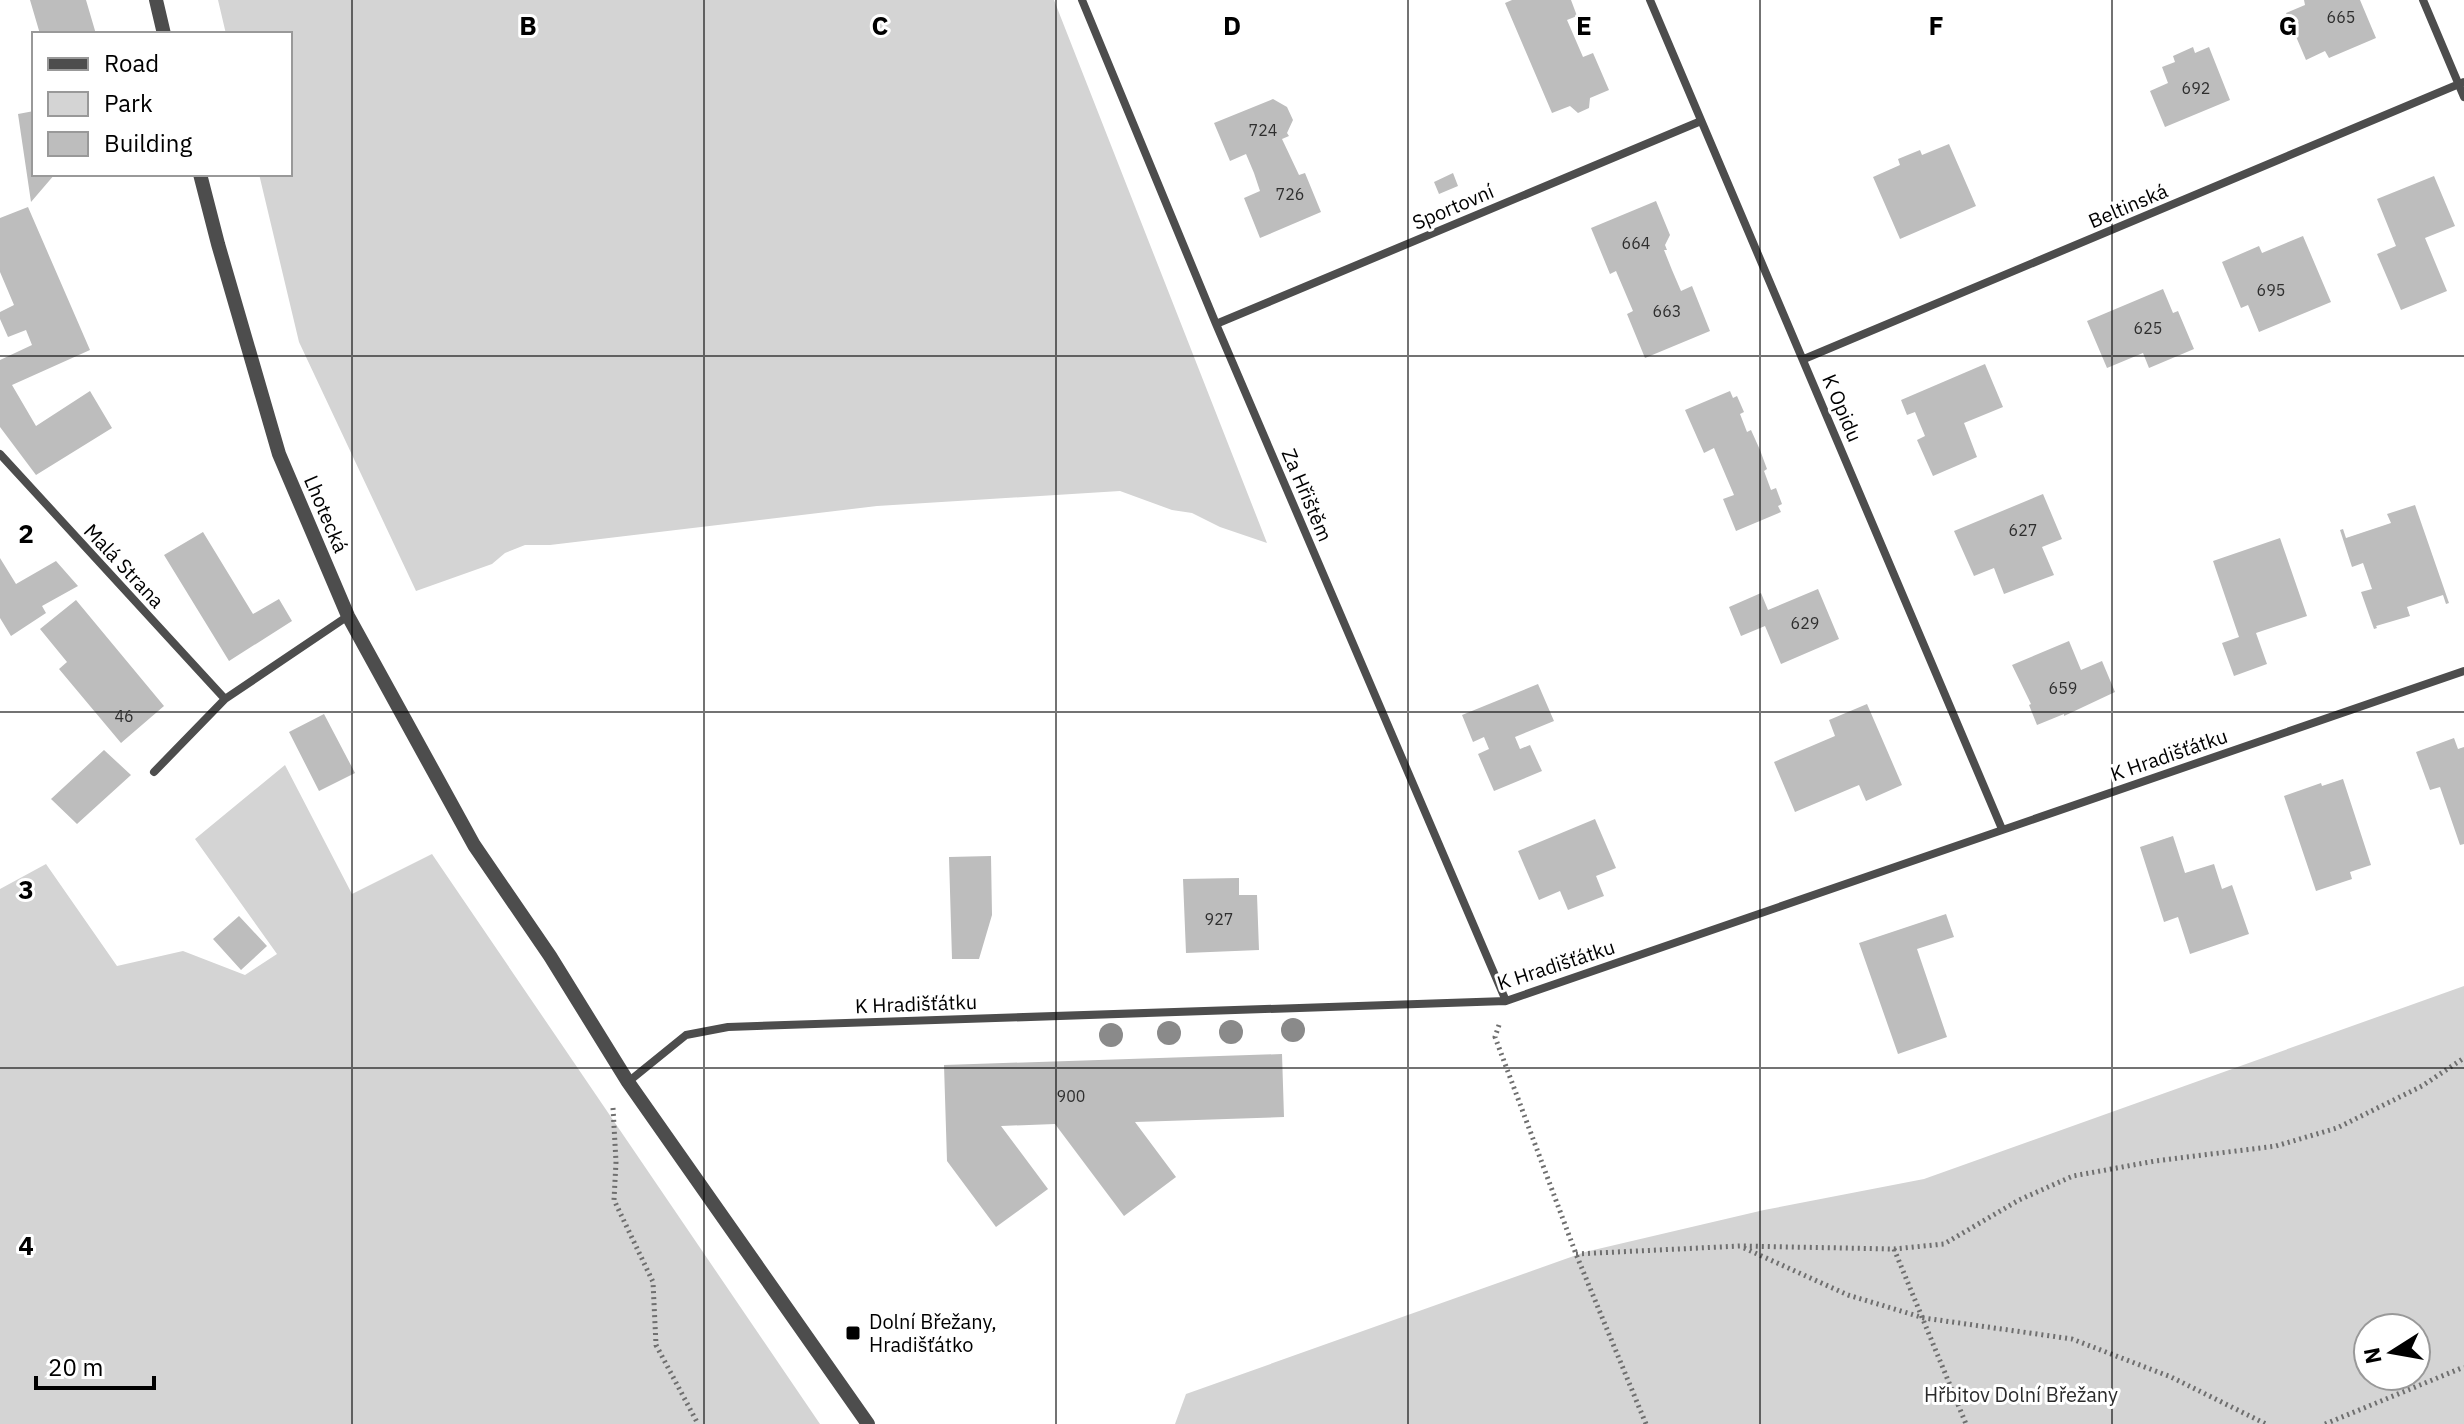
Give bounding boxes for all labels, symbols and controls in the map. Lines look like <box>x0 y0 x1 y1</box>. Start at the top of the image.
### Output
house number: 665 <box>2327 7 2355 27</box>
text: B <box>519 8 537 42</box>
text: C <box>872 8 889 42</box>
text: D <box>1223 8 1241 42</box>
text: E <box>1576 8 1592 42</box>
text: F <box>1928 8 1944 42</box>
text: G <box>2279 8 2297 42</box>
legend <box>32 32 292 176</box>
text: Road <box>104 47 159 79</box>
house number: 692 <box>2182 78 2210 98</box>
text: Park <box>104 87 153 119</box>
house number: 724 <box>1249 120 1277 140</box>
text: Building <box>104 127 192 159</box>
street label: Sportovní <box>1408 177 1498 236</box>
street label: Beltinská <box>2084 177 2172 234</box>
house number: 726 <box>1276 184 1304 204</box>
house number: 664 <box>1622 233 1650 253</box>
house number: 695 <box>2257 280 2285 300</box>
house number: 663 <box>1653 301 1681 321</box>
house number: 625 <box>2134 318 2162 338</box>
street label: K Opidu <box>1816 370 1869 446</box>
street label: Za Hřištěm <box>1276 444 1339 545</box>
street label: Lhotecká <box>298 471 355 557</box>
text: 2 <box>18 516 34 550</box>
street label: Malá Strana <box>78 518 171 614</box>
house number: 627 <box>2009 520 2037 540</box>
house number: 629 <box>1791 613 1819 633</box>
house number: 659 <box>2049 678 2077 698</box>
house number: 46 <box>114 706 134 726</box>
street label: K Hradišťátku <box>2107 722 2231 787</box>
text: 3 <box>18 872 34 906</box>
house number: 927 <box>1205 909 1233 929</box>
street label: K Hradišťátku <box>1494 933 1618 996</box>
street label: K Hradišťátku <box>854 988 977 1019</box>
house number: 900 <box>1057 1086 1085 1106</box>
text: 4 <box>18 1228 34 1262</box>
place label: Dolní Břežany, Hradišťátko <box>869 1308 997 1358</box>
north arrow <box>2352 1312 2432 1392</box>
marker: Dolní Břežany, Hradišťátko <box>844 1324 862 1342</box>
scale bar <box>36 1340 154 1390</box>
text: N <box>2356 1345 2388 1367</box>
text: 20 m <box>48 1351 103 1383</box>
park label: Hřbitov Dolní Břežany <box>1924 1381 2118 1408</box>

